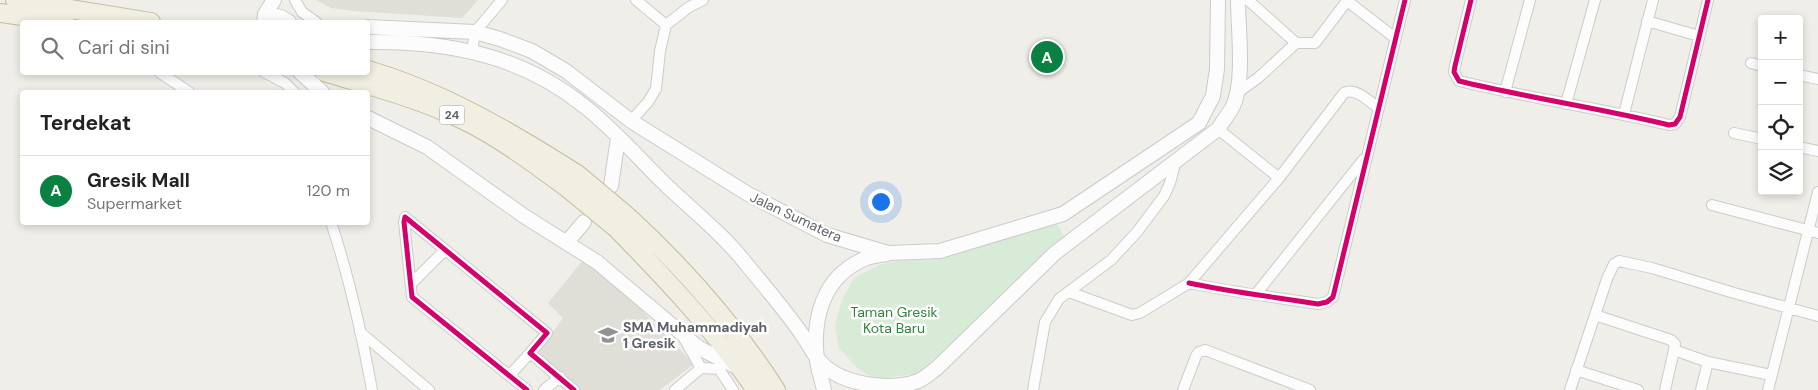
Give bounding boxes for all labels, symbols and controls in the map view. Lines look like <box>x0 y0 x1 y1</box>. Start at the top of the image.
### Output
map controls <box>1758 15 1803 195</box>
button: + <box>1758 15 1803 60</box>
search box <box>20 20 370 75</box>
icon: search <box>38 34 66 62</box>
text: Cari di sini <box>78 35 170 60</box>
pin: A <box>1031 38 1063 76</box>
button: − <box>1758 60 1803 105</box>
button: locate <box>1758 105 1803 150</box>
road number: 24 <box>440 106 464 124</box>
text: Terdekat <box>40 109 131 137</box>
button: layers <box>1758 150 1803 195</box>
text: Gresik Mall <box>87 168 190 193</box>
text: A <box>50 180 62 201</box>
text: 120 m <box>306 180 350 201</box>
street label: Jalan Sumatera <box>747 188 845 246</box>
your location <box>868 189 894 215</box>
text: Supermarket <box>87 193 182 214</box>
park label: Taman Gresik Kota Baru <box>850 303 938 337</box>
place label: SMA Muhammadiyah 1 Gresik <box>623 318 767 352</box>
school or university icon: SMA Muhammadiyah 1 Gresik <box>597 324 619 346</box>

